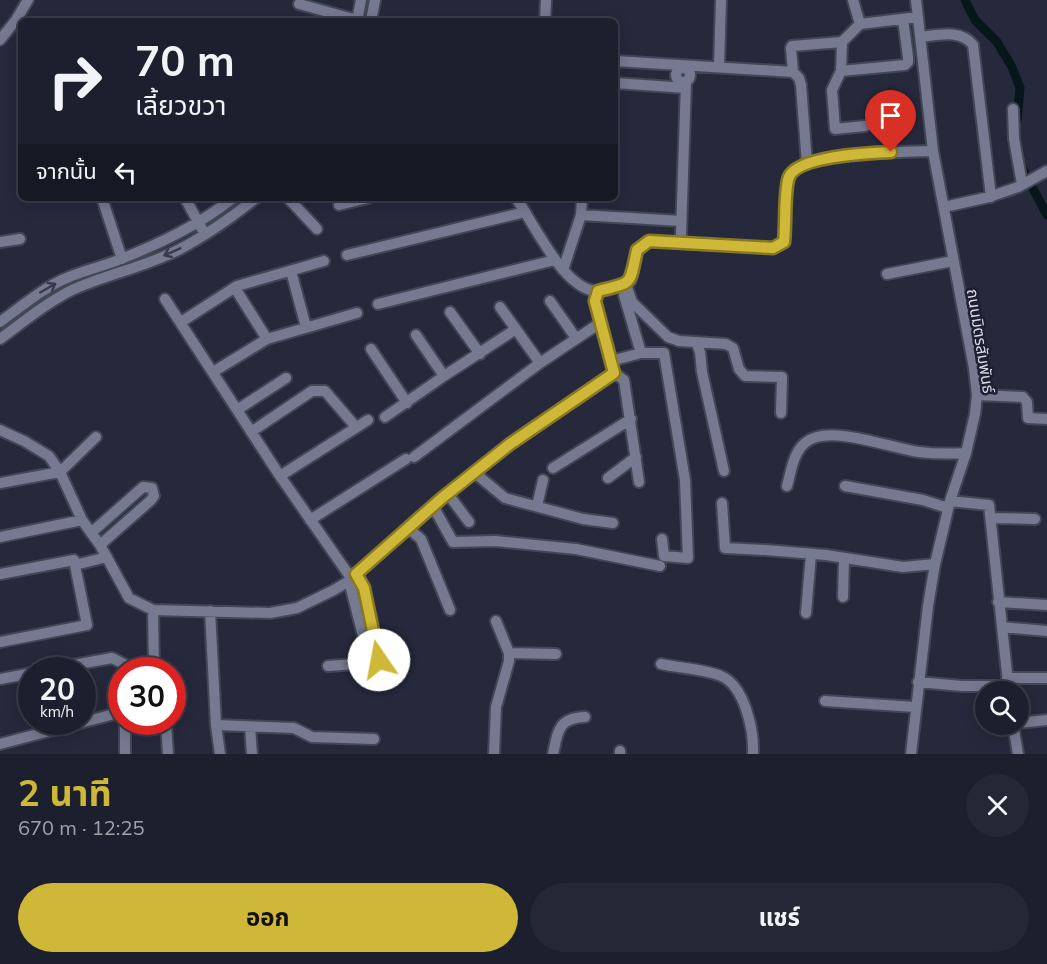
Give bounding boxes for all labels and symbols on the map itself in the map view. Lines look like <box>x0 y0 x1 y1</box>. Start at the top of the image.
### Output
pin <box>865 90 916 152</box>
one-way arrow <box>163 248 181 259</box>
one-way arrow <box>39 282 56 294</box>
street label: ถนนมิตรสัมพันธ์ <box>963 287 999 395</box>
position arrow <box>347 628 411 692</box>
speed limit sign: 30 <box>108 657 186 735</box>

